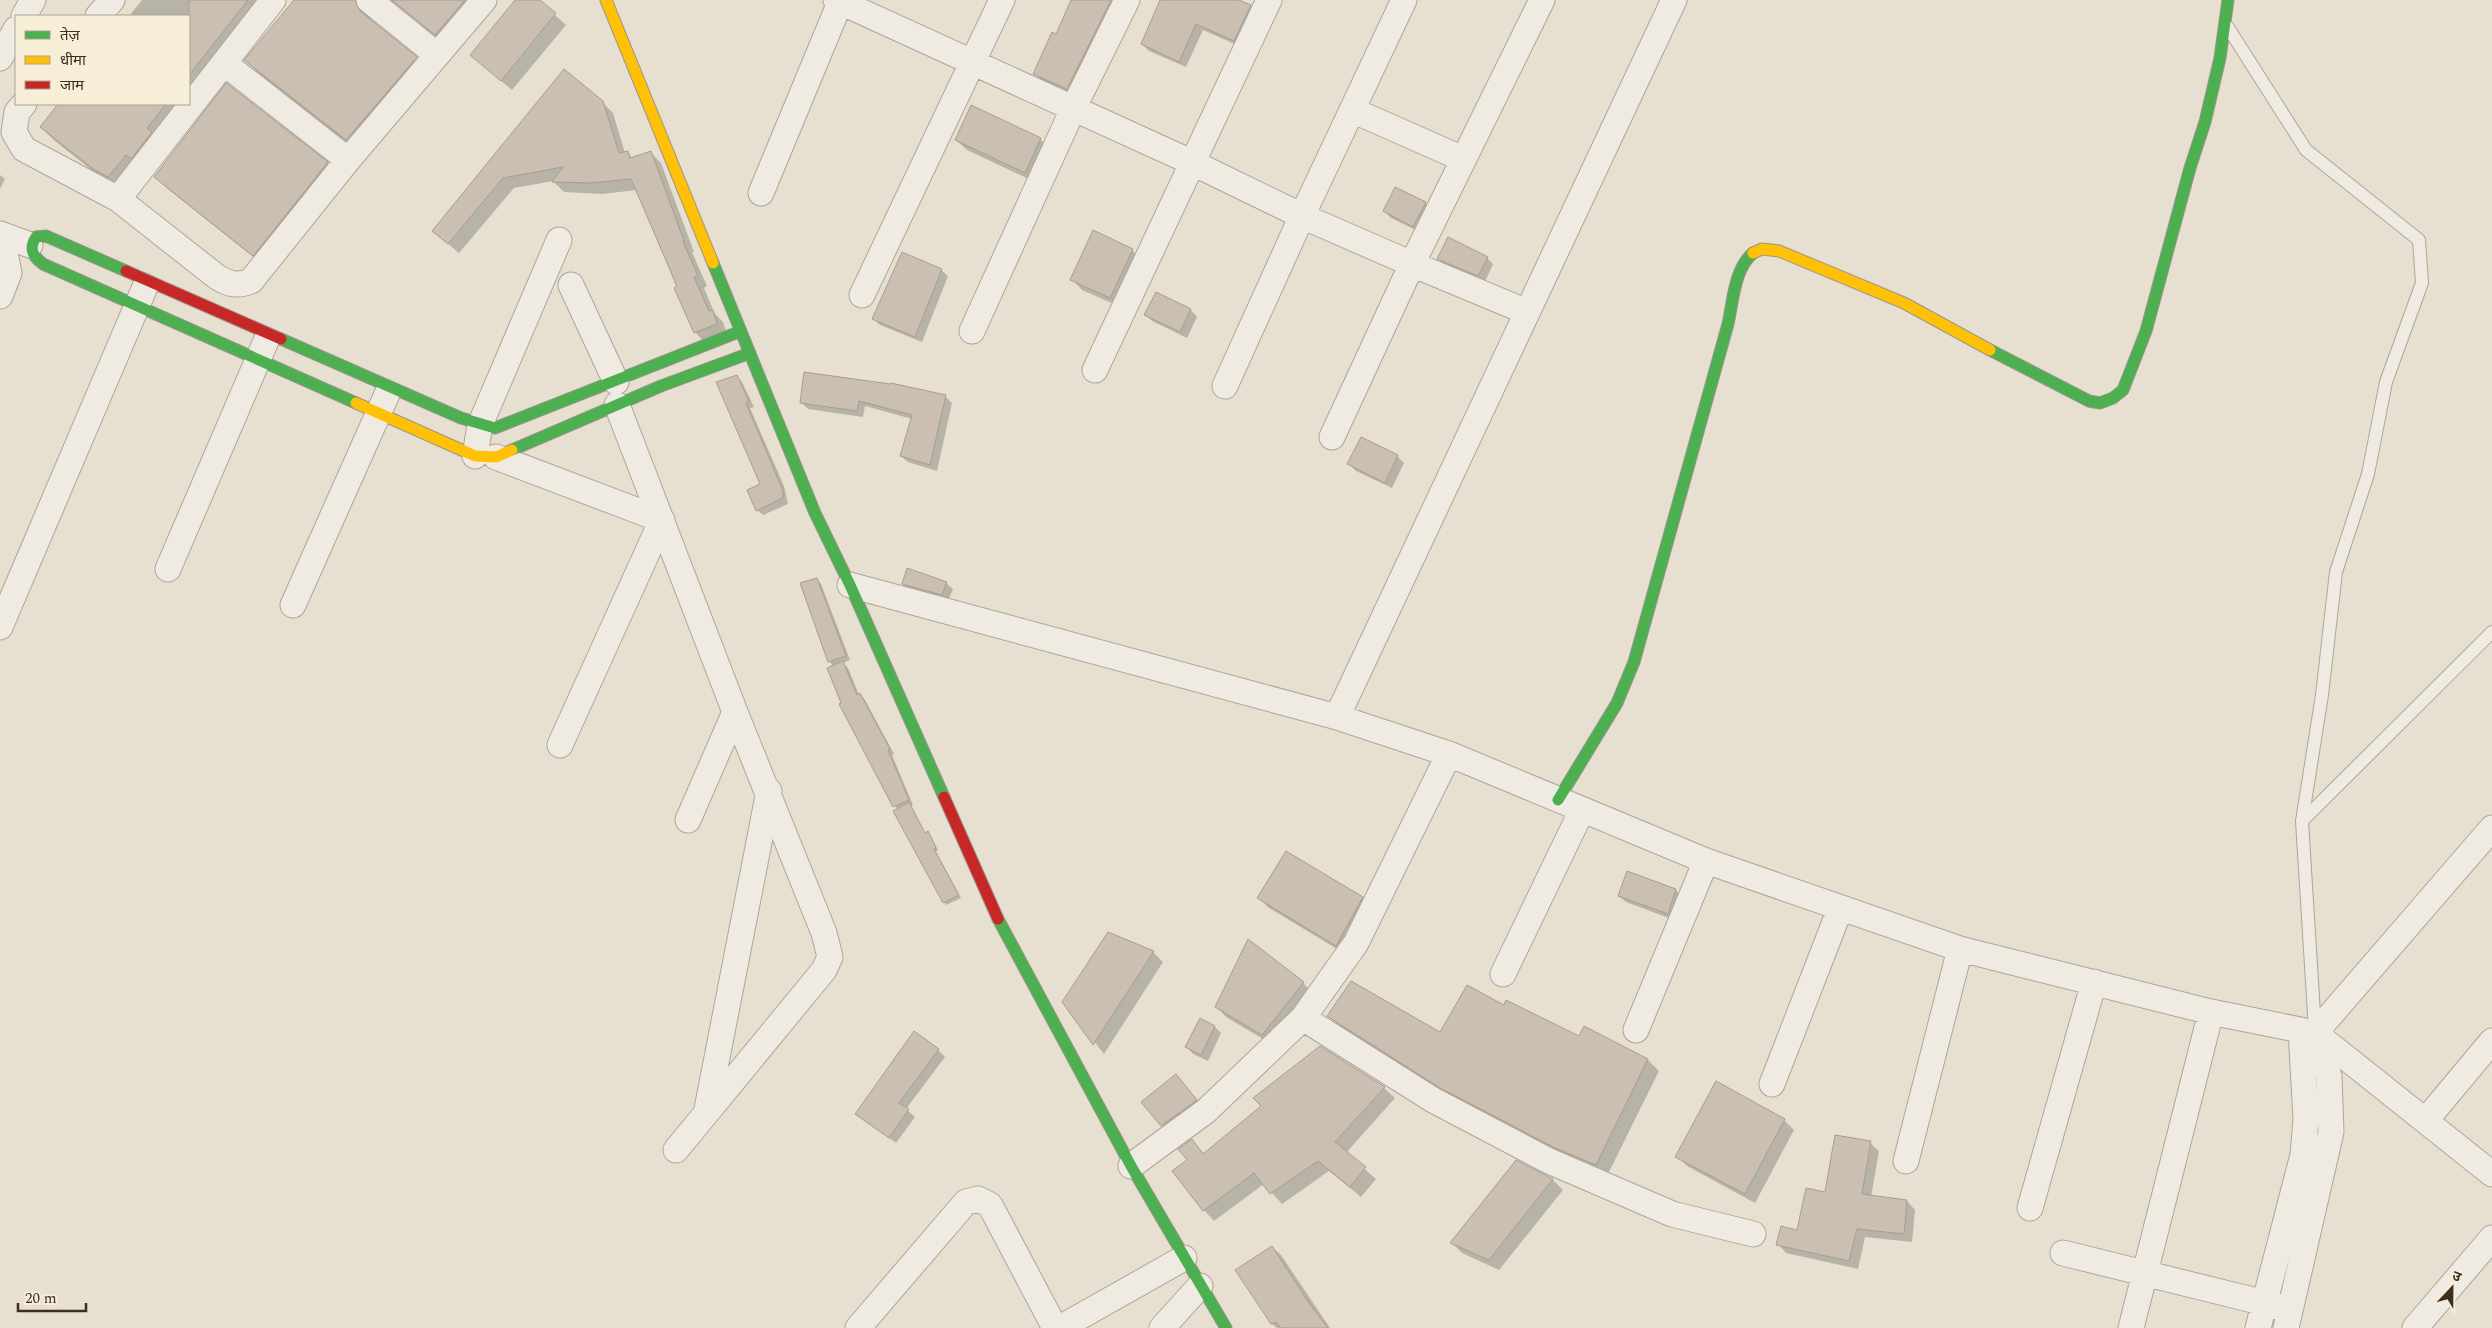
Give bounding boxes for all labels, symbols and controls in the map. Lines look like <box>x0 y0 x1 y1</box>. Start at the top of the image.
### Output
legend <box>15 15 190 105</box>
text: तेज़ <box>60 24 81 47</box>
text: धीमा <box>60 49 87 72</box>
text: जाम <box>60 74 85 97</box>
north arrow <box>2427 1263 2477 1313</box>
text: उ <box>2449 1265 2465 1288</box>
scale bar <box>18 1280 85 1312</box>
text: 20 m <box>25 1287 57 1310</box>

